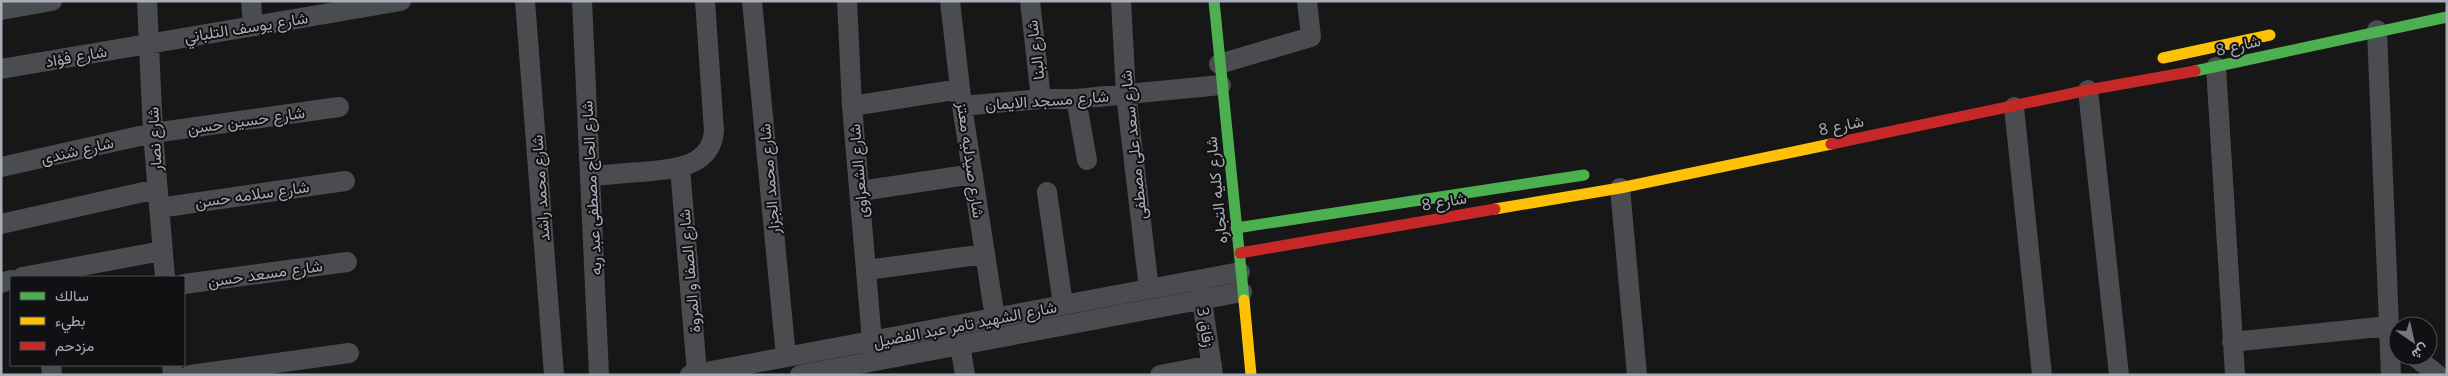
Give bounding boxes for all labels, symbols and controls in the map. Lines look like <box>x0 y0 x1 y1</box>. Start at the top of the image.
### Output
street label: شارع يوسف التلباني <box>182 6 310 51</box>
street label: شارع البنا <box>1020 19 1051 81</box>
street label: شارع 8 <box>2213 29 2263 62</box>
street label: شارع فؤاد <box>43 40 109 73</box>
street label: شارع سعد على مصطفى <box>1114 69 1153 221</box>
street label: شارع مسجد الايمان <box>984 85 1110 116</box>
street label: شارع الحاج مصطفى عبد ربه <box>575 100 608 276</box>
street label: شارع صيدليه معتز <box>951 100 990 220</box>
street label: شارع حسين حسن <box>186 101 306 140</box>
street label: شارع نصار <box>141 106 168 173</box>
street label: شارع 8 <box>1816 110 1866 141</box>
street label: شارع محمد الجزار <box>753 123 786 236</box>
street label: شارع الشعراوى <box>843 123 874 219</box>
street label: شارع شندى <box>38 131 116 170</box>
street label: شارع محمد راشد <box>525 134 556 242</box>
street label: شارع كليه التجاره <box>1199 135 1234 245</box>
street label: شارع سلامه حسن <box>193 175 311 214</box>
street label: شارع 8 <box>1420 186 1468 217</box>
street label: شارع الصفا و المروة <box>673 208 706 334</box>
street label: شارع مسعد حسن <box>206 254 324 293</box>
legend <box>10 276 185 366</box>
text: سالك <box>55 285 89 305</box>
street label: شارع الشهيد تامر عبد الفضيل <box>871 295 1059 354</box>
street label: زقاق 3 <box>1192 305 1220 349</box>
text: بطيء <box>55 310 85 334</box>
north arrow <box>2388 316 2438 366</box>
text: مزدحم <box>55 335 94 356</box>
text: ش <box>2408 340 2433 365</box>

